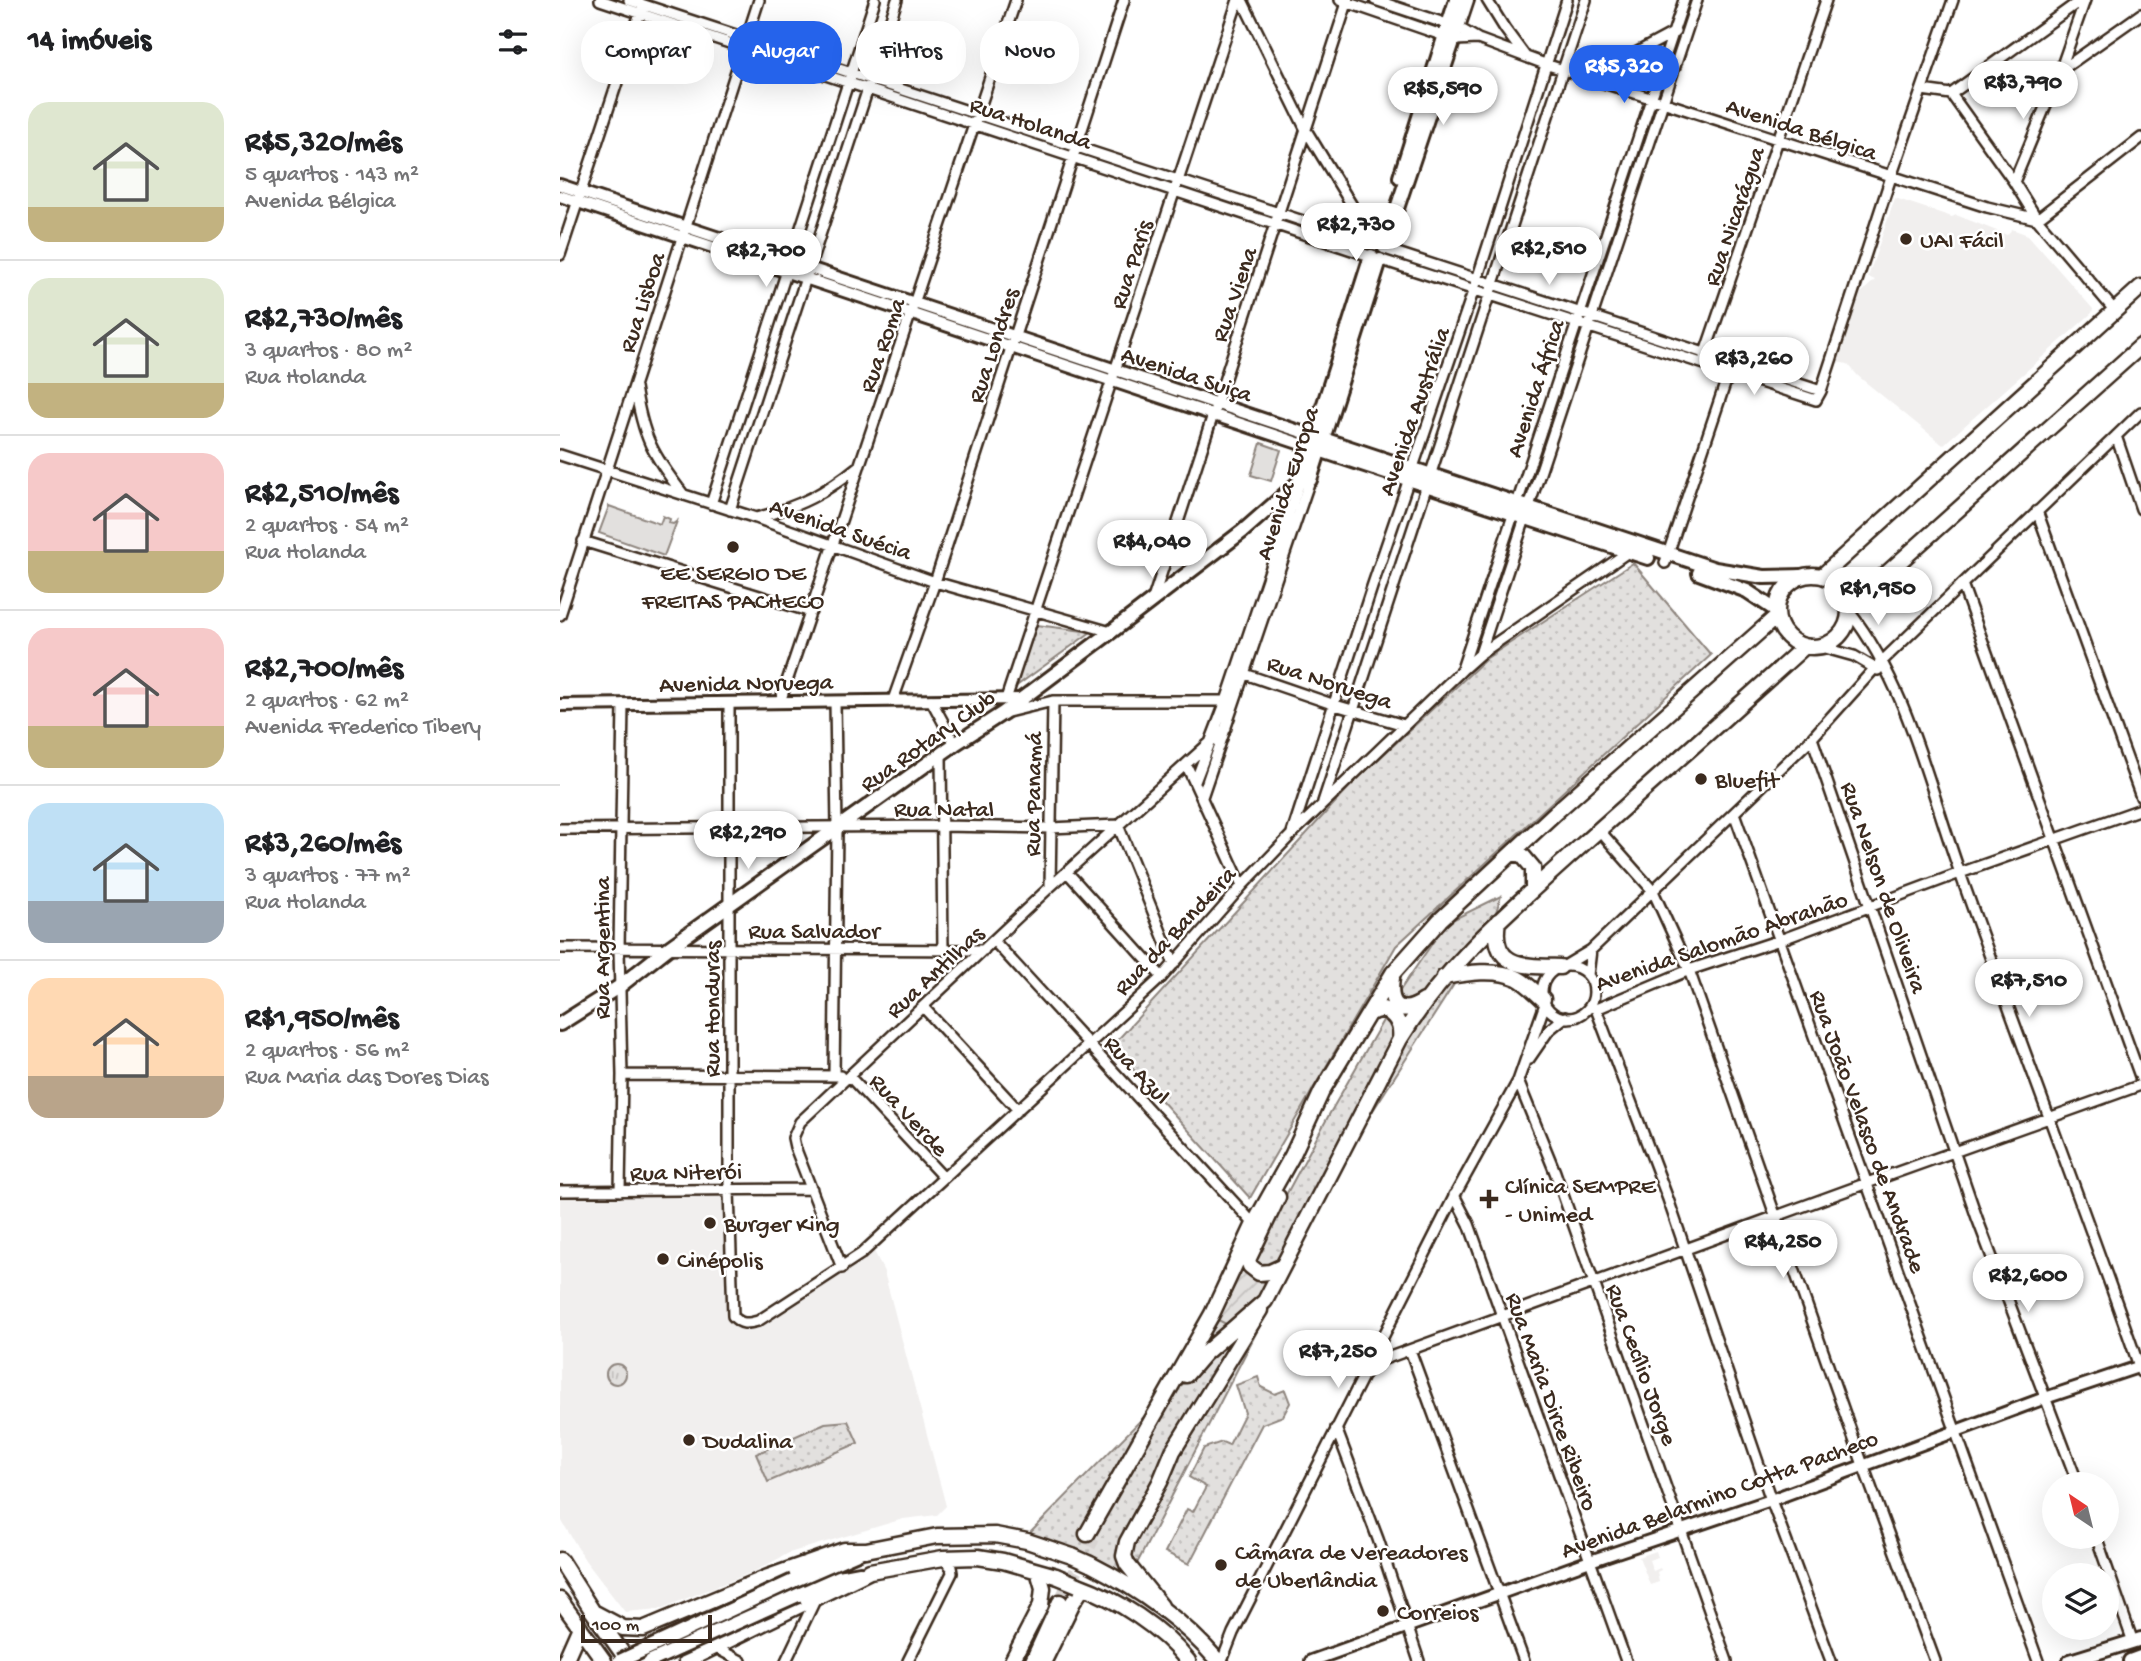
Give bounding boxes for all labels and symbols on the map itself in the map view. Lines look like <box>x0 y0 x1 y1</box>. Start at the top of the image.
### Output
pin: R$5,320 <box>1559 46 1689 105</box>
pin: R$3,790 <box>1958 61 2088 121</box>
pin: R$5,590 <box>1378 68 1508 127</box>
street label: Rua Holanda <box>965 92 1095 159</box>
street label: Avenida Bélgica <box>1722 93 1881 170</box>
street label: Rua Nicarágua <box>1699 143 1774 291</box>
pin: R$2,730 <box>1291 204 1421 263</box>
street label: Rua Paris <box>1105 216 1162 313</box>
pin: R$2,510 <box>1484 228 1614 287</box>
place label: UAI Fácil <box>1920 228 2004 257</box>
pin: R$2,700 <box>701 230 831 289</box>
marker: UAI Fácil <box>1898 231 1914 247</box>
street label: Rua Viena <box>1207 243 1266 346</box>
street label: Rua Lisboa <box>614 248 674 357</box>
street label: Rua Londres <box>963 284 1028 407</box>
street label: Rua Roma <box>855 294 914 397</box>
street label: Avenida África <box>1501 316 1573 462</box>
street label: Avenida Austrália <box>1374 323 1459 500</box>
pin: R$3,260 <box>1689 338 1819 397</box>
street label: Avenida Suiça <box>1117 342 1256 411</box>
street label: Avenida Europa <box>1251 403 1328 564</box>
street label: Avenida Suécia <box>765 493 915 569</box>
pin: R$4,040 <box>1087 520 1217 580</box>
marker: EE SERGIO DE FREITAS PACHECO <box>725 539 741 555</box>
place label: EE SERGIO DE FREITAS PACHECO <box>641 561 824 618</box>
pin: R$1,950 <box>1813 568 1943 627</box>
street label: Rua Noruega <box>1263 650 1396 718</box>
street label: Avenida Noruega <box>659 669 834 702</box>
street label: Rua Rotary Club <box>855 685 1003 800</box>
street label: Rua Panamá <box>1020 731 1051 857</box>
place label: Bluefit <box>1714 768 1781 797</box>
marker: Bluefit <box>1693 771 1709 787</box>
street label: Rua Nelson de Oliveira <box>1832 779 1932 998</box>
street label: Rua Natal <box>894 797 994 826</box>
pin: R$2,290 <box>683 812 813 871</box>
street label: Rua da Bandeira <box>1109 861 1244 1003</box>
street label: Rua Argentina <box>590 876 619 1019</box>
street label: Avenida Salomão Abrahão <box>1592 886 1852 1000</box>
street label: Rua Salvador <box>748 919 882 948</box>
street label: Rua Antilhas <box>881 920 992 1026</box>
street label: Rua Honduras <box>700 940 729 1077</box>
pin: R$7,510 <box>1964 960 2094 1019</box>
street label: Rua João Velasco de Andrade <box>1801 987 1931 1278</box>
street label: Rua Azul <box>1096 1031 1175 1112</box>
street label: Rua Verde <box>862 1069 954 1165</box>
street label: Rua Niterói <box>630 1159 742 1190</box>
place label: Clínica SEMPRE - Unimed <box>1505 1174 1657 1231</box>
marker: Clínica SEMPRE - Unimed <box>1479 1189 1499 1209</box>
place label: Burger King <box>723 1212 840 1241</box>
marker: Burger King <box>702 1215 718 1231</box>
pin: R$4,250 <box>1718 1220 1848 1280</box>
place label: Cinépolis <box>677 1248 764 1277</box>
marker: Cinépolis <box>655 1251 671 1267</box>
pin: R$2,600 <box>1963 1254 2093 1314</box>
street label: Rua Cecílio Jorge <box>1597 1280 1683 1451</box>
street label: Rua Maria Dirce Ribeiro <box>1497 1289 1603 1515</box>
pin: R$7,250 <box>1273 1330 1403 1390</box>
street label: Avenida Belarmino Cotta Pacheco <box>1558 1425 1883 1567</box>
place label: Dudalina <box>701 1429 793 1458</box>
marker: Dudalina <box>681 1432 697 1448</box>
north arrow <box>2042 1472 2119 1549</box>
place label: Câmara de Vereadores de Uberlândia <box>1235 1540 1469 1597</box>
marker: Câmara de Vereadores de Uberlândia <box>1213 1557 1229 1573</box>
place label: Correios <box>1397 1600 1480 1629</box>
marker: Correios <box>1375 1603 1391 1619</box>
scale bar <box>581 1612 712 1644</box>

